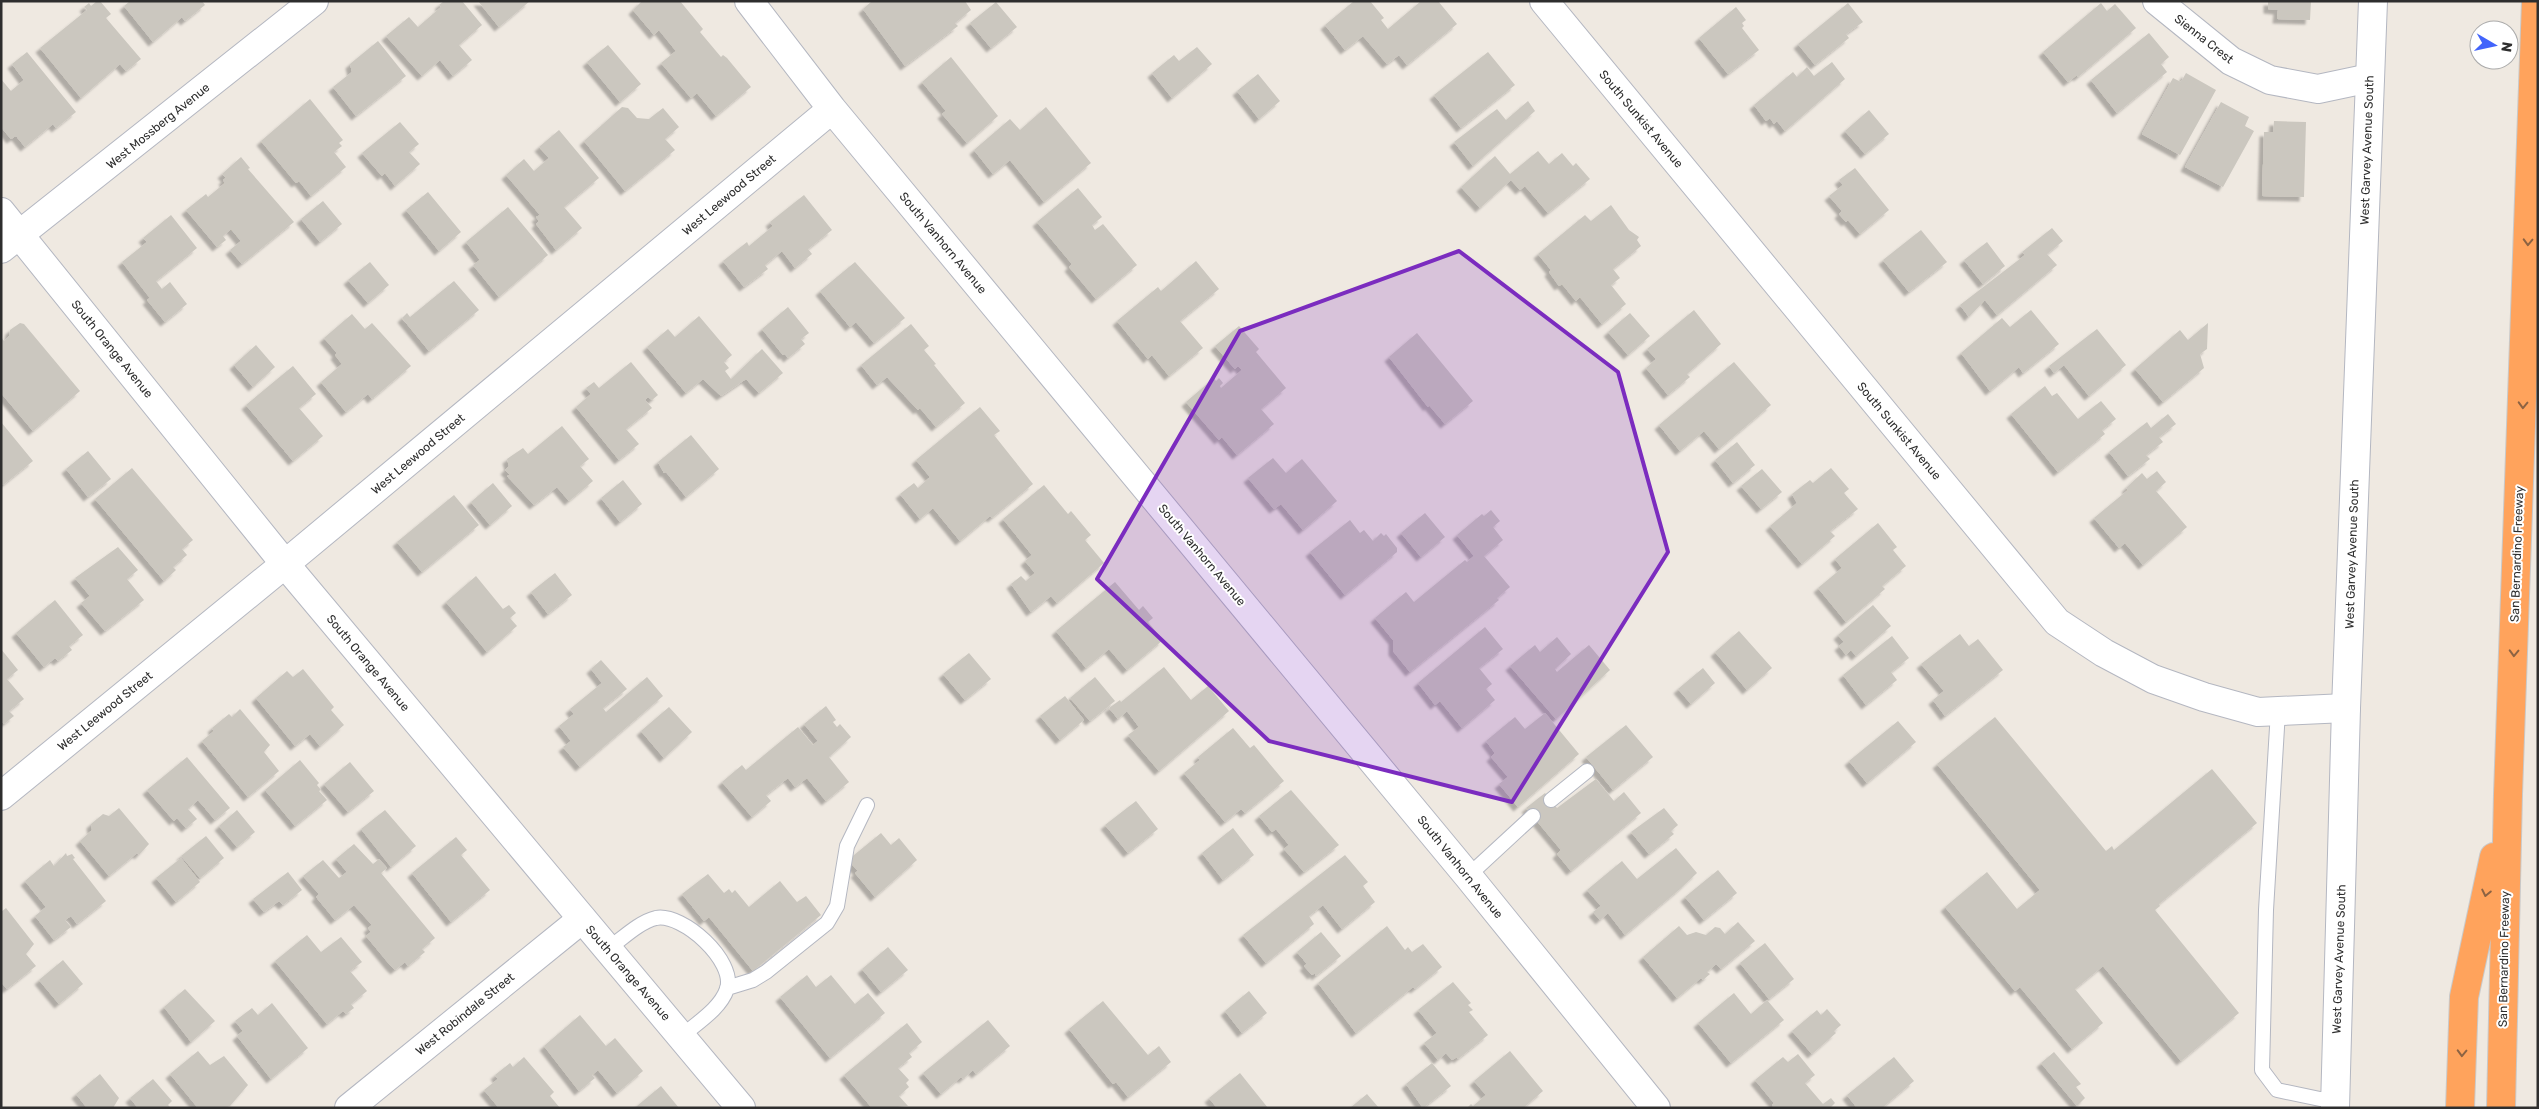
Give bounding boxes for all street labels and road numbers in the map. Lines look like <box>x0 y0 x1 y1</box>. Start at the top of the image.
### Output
street label: Sienna Crest <box>2172 12 2237 67</box>
street label: South Sunkist Avenue <box>1596 67 1686 171</box>
street label: West Garvey Avenue South <box>2357 75 2377 225</box>
street label: West Mossberg Avenue <box>104 80 213 172</box>
street label: West Leewood Street <box>679 152 779 238</box>
street label: South Vanhorn Avenue <box>897 189 990 297</box>
street label: South Orange Avenue <box>68 297 156 401</box>
street label: South Sunkist Avenue <box>1854 379 1944 483</box>
street label: West Leewood Street <box>368 411 468 497</box>
street label: West Garvey Avenue South <box>2342 479 2362 629</box>
street label: San Bernardino Freeway <box>2508 485 2526 622</box>
street label: South Vanhorn Avenue <box>1156 501 1249 609</box>
street label: South Orange Avenue <box>324 612 413 714</box>
street label: West Leewood Street <box>55 668 155 753</box>
street label: South Vanhorn Avenue <box>1414 813 1506 921</box>
street label: West Garvey Avenue South <box>2329 884 2349 1034</box>
street label: San Bernardino Freeway <box>2496 890 2512 1027</box>
street label: South Orange Avenue <box>583 923 673 1024</box>
street label: West Robindale Street <box>413 970 517 1058</box>

